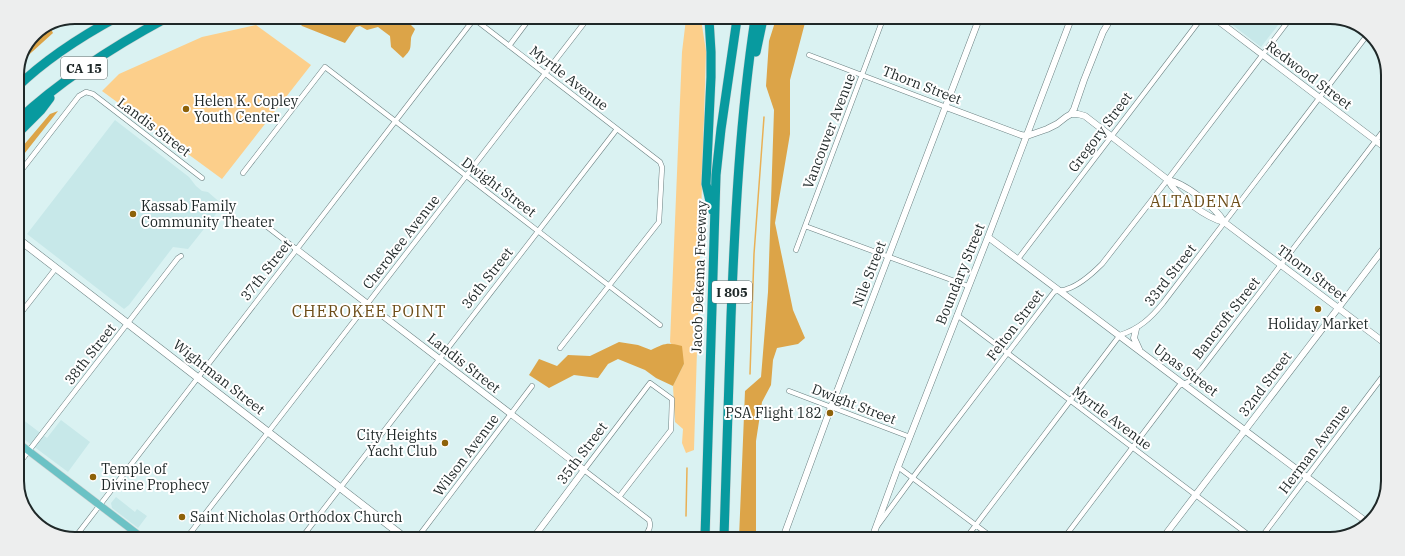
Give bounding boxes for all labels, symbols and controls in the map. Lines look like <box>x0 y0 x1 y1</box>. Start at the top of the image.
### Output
street label: Redwood Street <box>1262 37 1356 113</box>
street label: Myrtle Avenue <box>526 42 612 114</box>
road number: CA 15 <box>61 57 107 79</box>
street label: Thorn Street <box>880 62 964 108</box>
street label: Vancouver Avenue <box>799 71 859 191</box>
street label: Gregory Street <box>1064 88 1136 176</box>
place label: Helen K. Copley Youth Center <box>194 92 299 126</box>
street label: Landis Street <box>114 94 194 160</box>
marker: Helen K. Copley Youth Center <box>181 104 191 114</box>
street label: Dwight Street <box>458 153 540 221</box>
street label: Cherokee Avenue <box>359 191 443 293</box>
district label: ALTADENA <box>1150 191 1242 211</box>
place label: Kassab Family Community Theater <box>141 197 275 231</box>
street label: Jacob Dekema Freeway <box>687 200 711 354</box>
marker: Kassab Family Community Theater <box>128 209 138 219</box>
street label: Boundary Street <box>931 221 989 327</box>
street label: 37th Street <box>236 236 296 304</box>
street label: Nile Street <box>848 238 890 310</box>
street label: 33rd Street <box>1140 240 1200 310</box>
street label: Thorn Street <box>1273 241 1351 305</box>
street label: 36th Street <box>457 244 517 312</box>
street label: Bancroft Street <box>1188 273 1264 363</box>
road number: I 805 <box>712 281 752 303</box>
street label: Felton Street <box>982 286 1048 364</box>
district label: CHEROKEE POINT <box>292 301 446 321</box>
marker: Holiday Market <box>1313 304 1323 314</box>
place label: Holiday Market <box>1268 315 1368 333</box>
street label: 38th Street <box>60 320 120 388</box>
street label: Landis Street <box>424 329 504 397</box>
street label: Wightman Street <box>170 336 269 418</box>
street label: Upas Street <box>1150 340 1222 400</box>
street label: 32nd Street <box>1235 348 1295 420</box>
street label: Dwight Street <box>809 380 899 428</box>
street label: Myrtle Avenue <box>1069 382 1155 454</box>
street label: Herman Avenue <box>1275 401 1353 497</box>
place label: PSA Flight 182 <box>725 404 822 422</box>
marker: PSA Flight 182 <box>825 408 835 418</box>
street label: Wilson Avenue <box>429 410 503 500</box>
street label: 35th Street <box>553 418 611 488</box>
place label: City Heights Yacht Club <box>357 426 437 460</box>
marker: City Heights Yacht Club <box>440 438 450 448</box>
place label: Temple of Divine Prophecy <box>101 460 210 494</box>
marker: Temple of Divine Prophecy <box>88 472 98 482</box>
place label: Saint Nicholas Orthodox Church <box>190 508 403 526</box>
marker: Saint Nicholas Orthodox Church <box>177 512 187 522</box>

